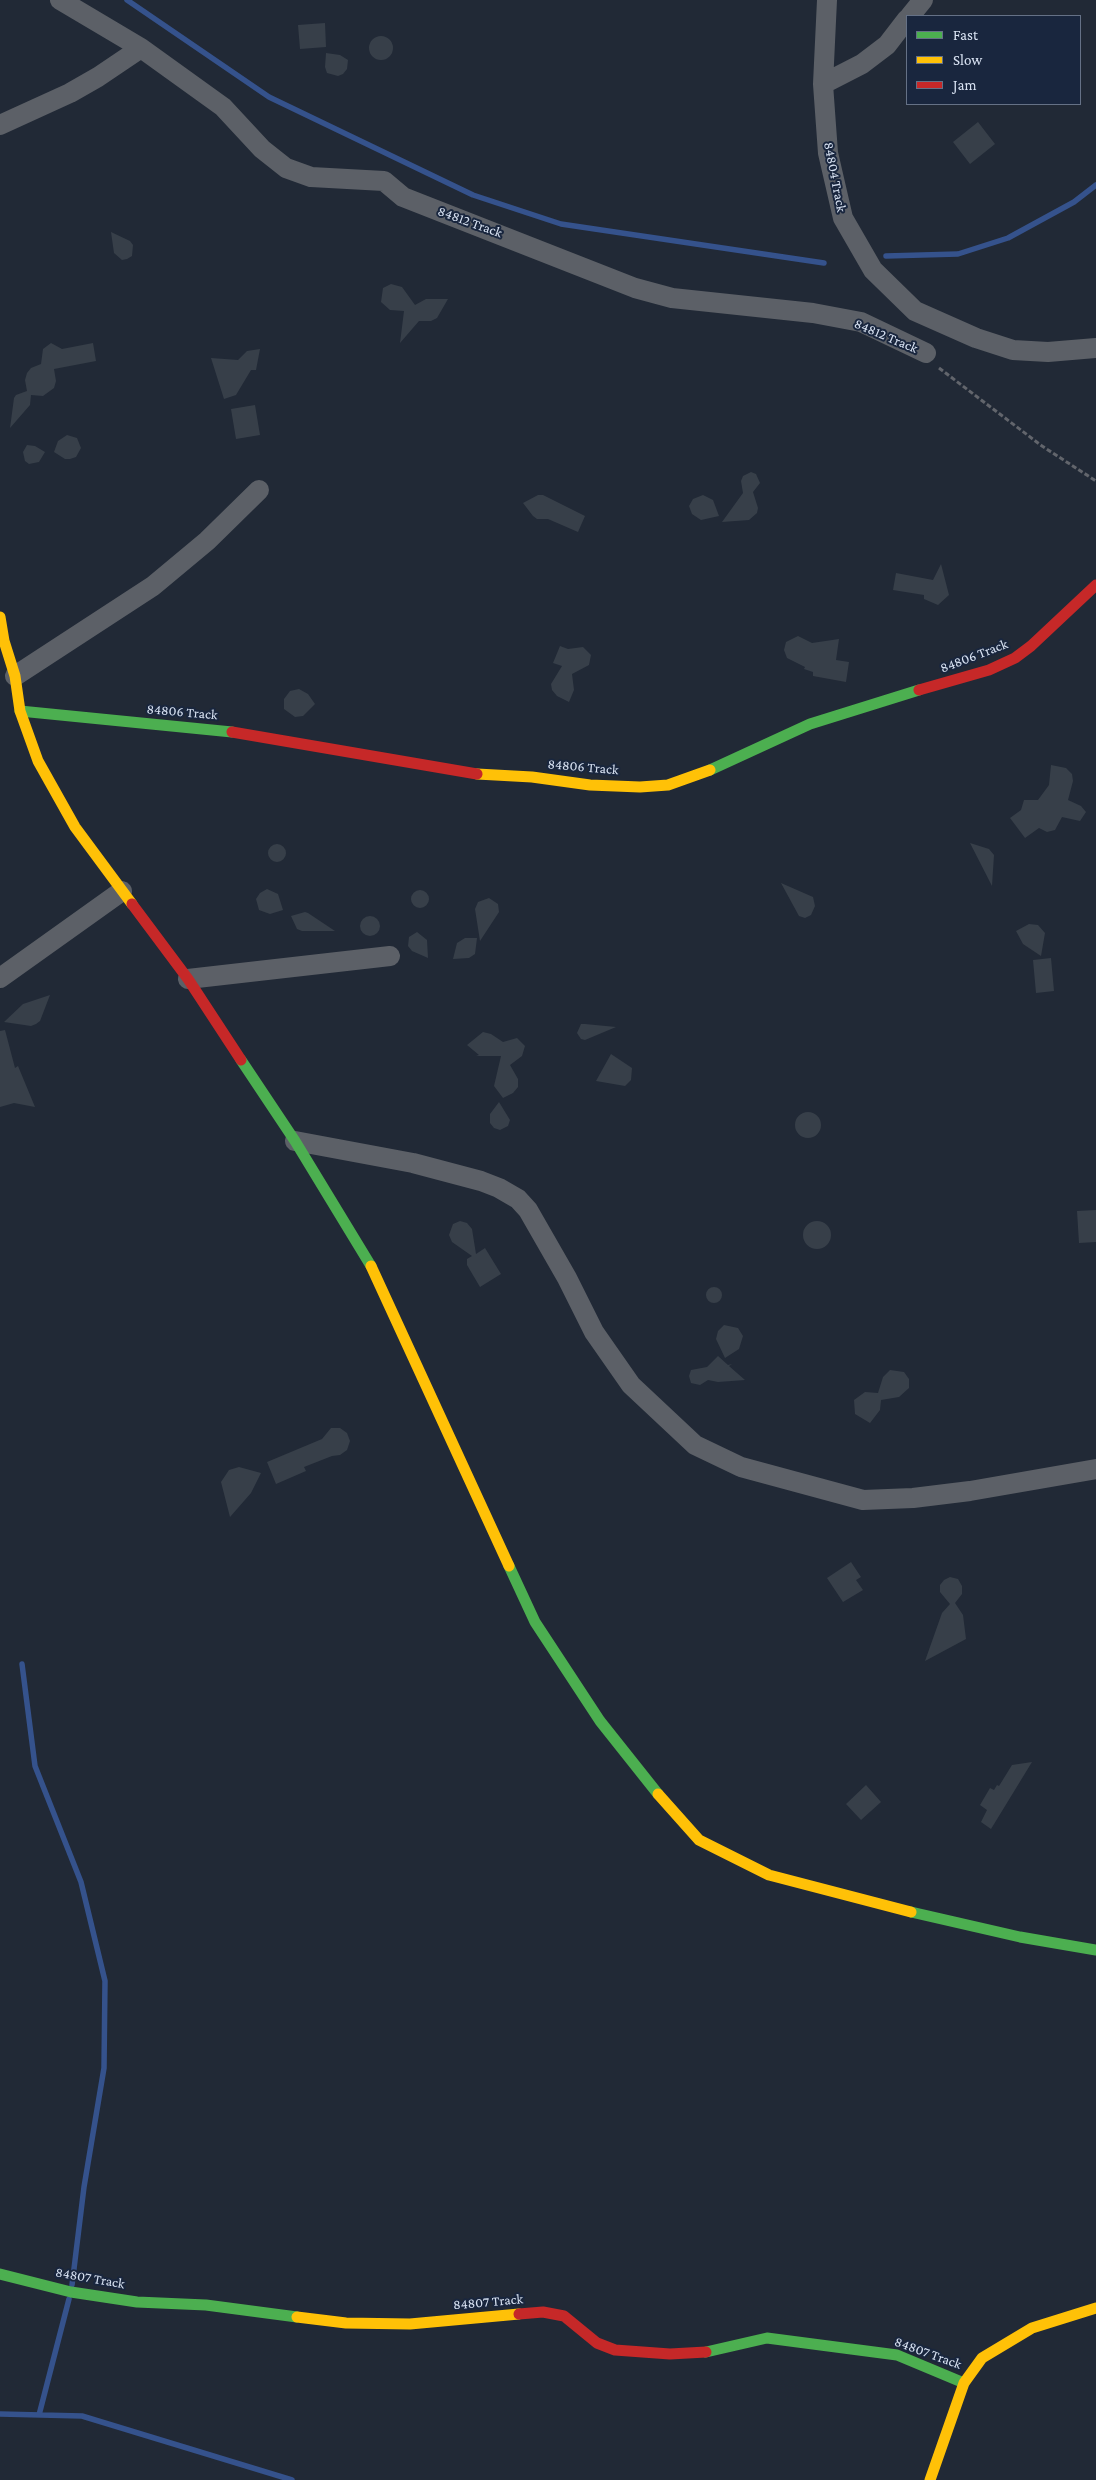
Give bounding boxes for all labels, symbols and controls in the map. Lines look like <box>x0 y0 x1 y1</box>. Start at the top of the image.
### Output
legend <box>906 15 1081 105</box>
text: Fast <box>953 27 978 43</box>
text: Slow <box>953 52 982 68</box>
text: Jam <box>953 77 976 93</box>
street label: 84804 Track <box>820 140 850 214</box>
street label: 84812 Track <box>435 203 505 241</box>
street label: 84812 Track <box>852 315 920 357</box>
street label: 84806 Track <box>938 635 1010 677</box>
street label: 84806 Track <box>146 701 218 723</box>
street label: 84806 Track <box>547 756 619 778</box>
street label: 84807 Track <box>54 2264 126 2292</box>
street label: 84807 Track <box>452 2291 524 2313</box>
street label: 84807 Track <box>892 2333 964 2373</box>

